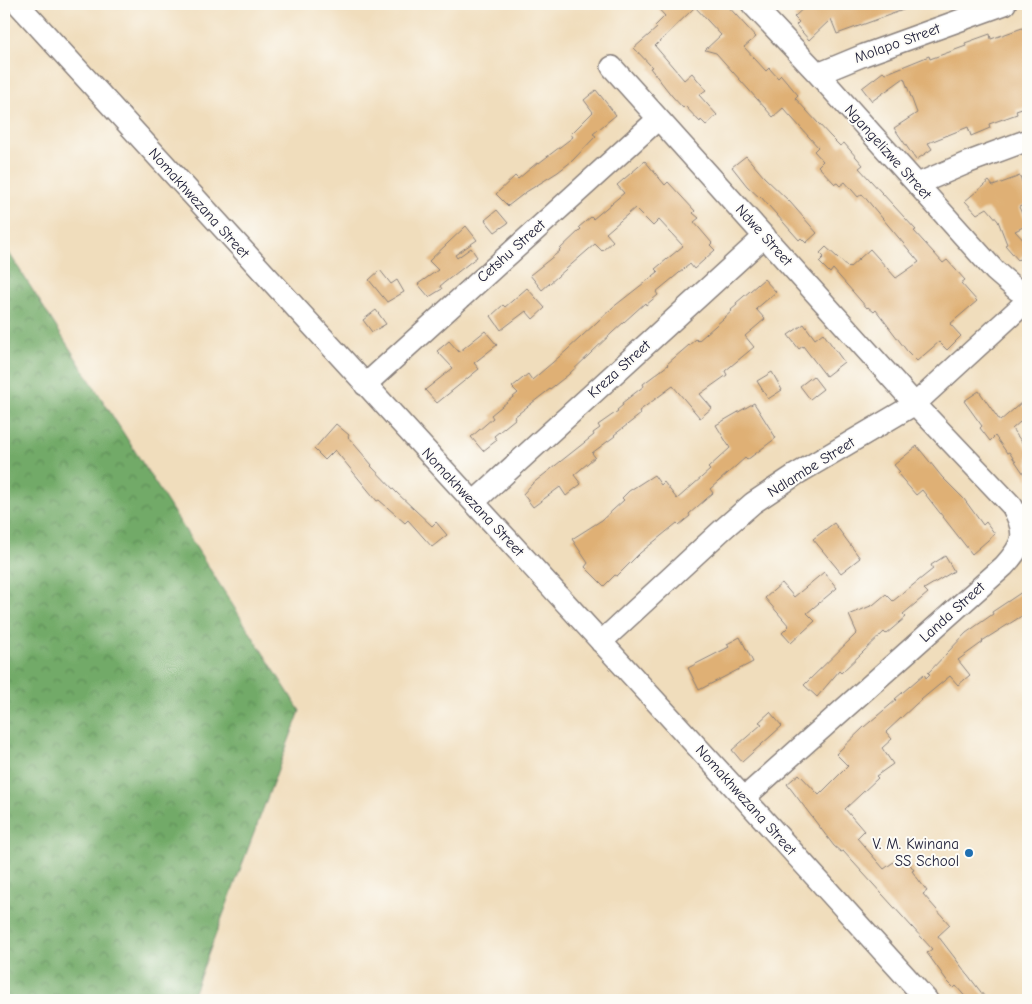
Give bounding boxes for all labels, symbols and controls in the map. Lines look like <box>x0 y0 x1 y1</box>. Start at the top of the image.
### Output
street label: Molapo Street <box>852 19 943 67</box>
street label: Ngangelizwe Street <box>841 101 936 204</box>
street label: Nomakhwezana Street <box>145 144 254 262</box>
street label: Ndwe Street <box>732 201 797 270</box>
street label: Cetshu Street <box>473 215 549 286</box>
street label: Kreza Street <box>584 336 655 402</box>
street label: Ndlambe Street <box>764 433 858 501</box>
street label: Nomakhwezana Street <box>418 444 528 561</box>
street label: Landa Street <box>916 578 989 646</box>
street label: Nomakhwezana Street <box>692 741 801 859</box>
place label: V. M. Kwinana SS School <box>872 835 959 870</box>
marker: V. M. Kwinana SS School <box>963 847 975 859</box>

